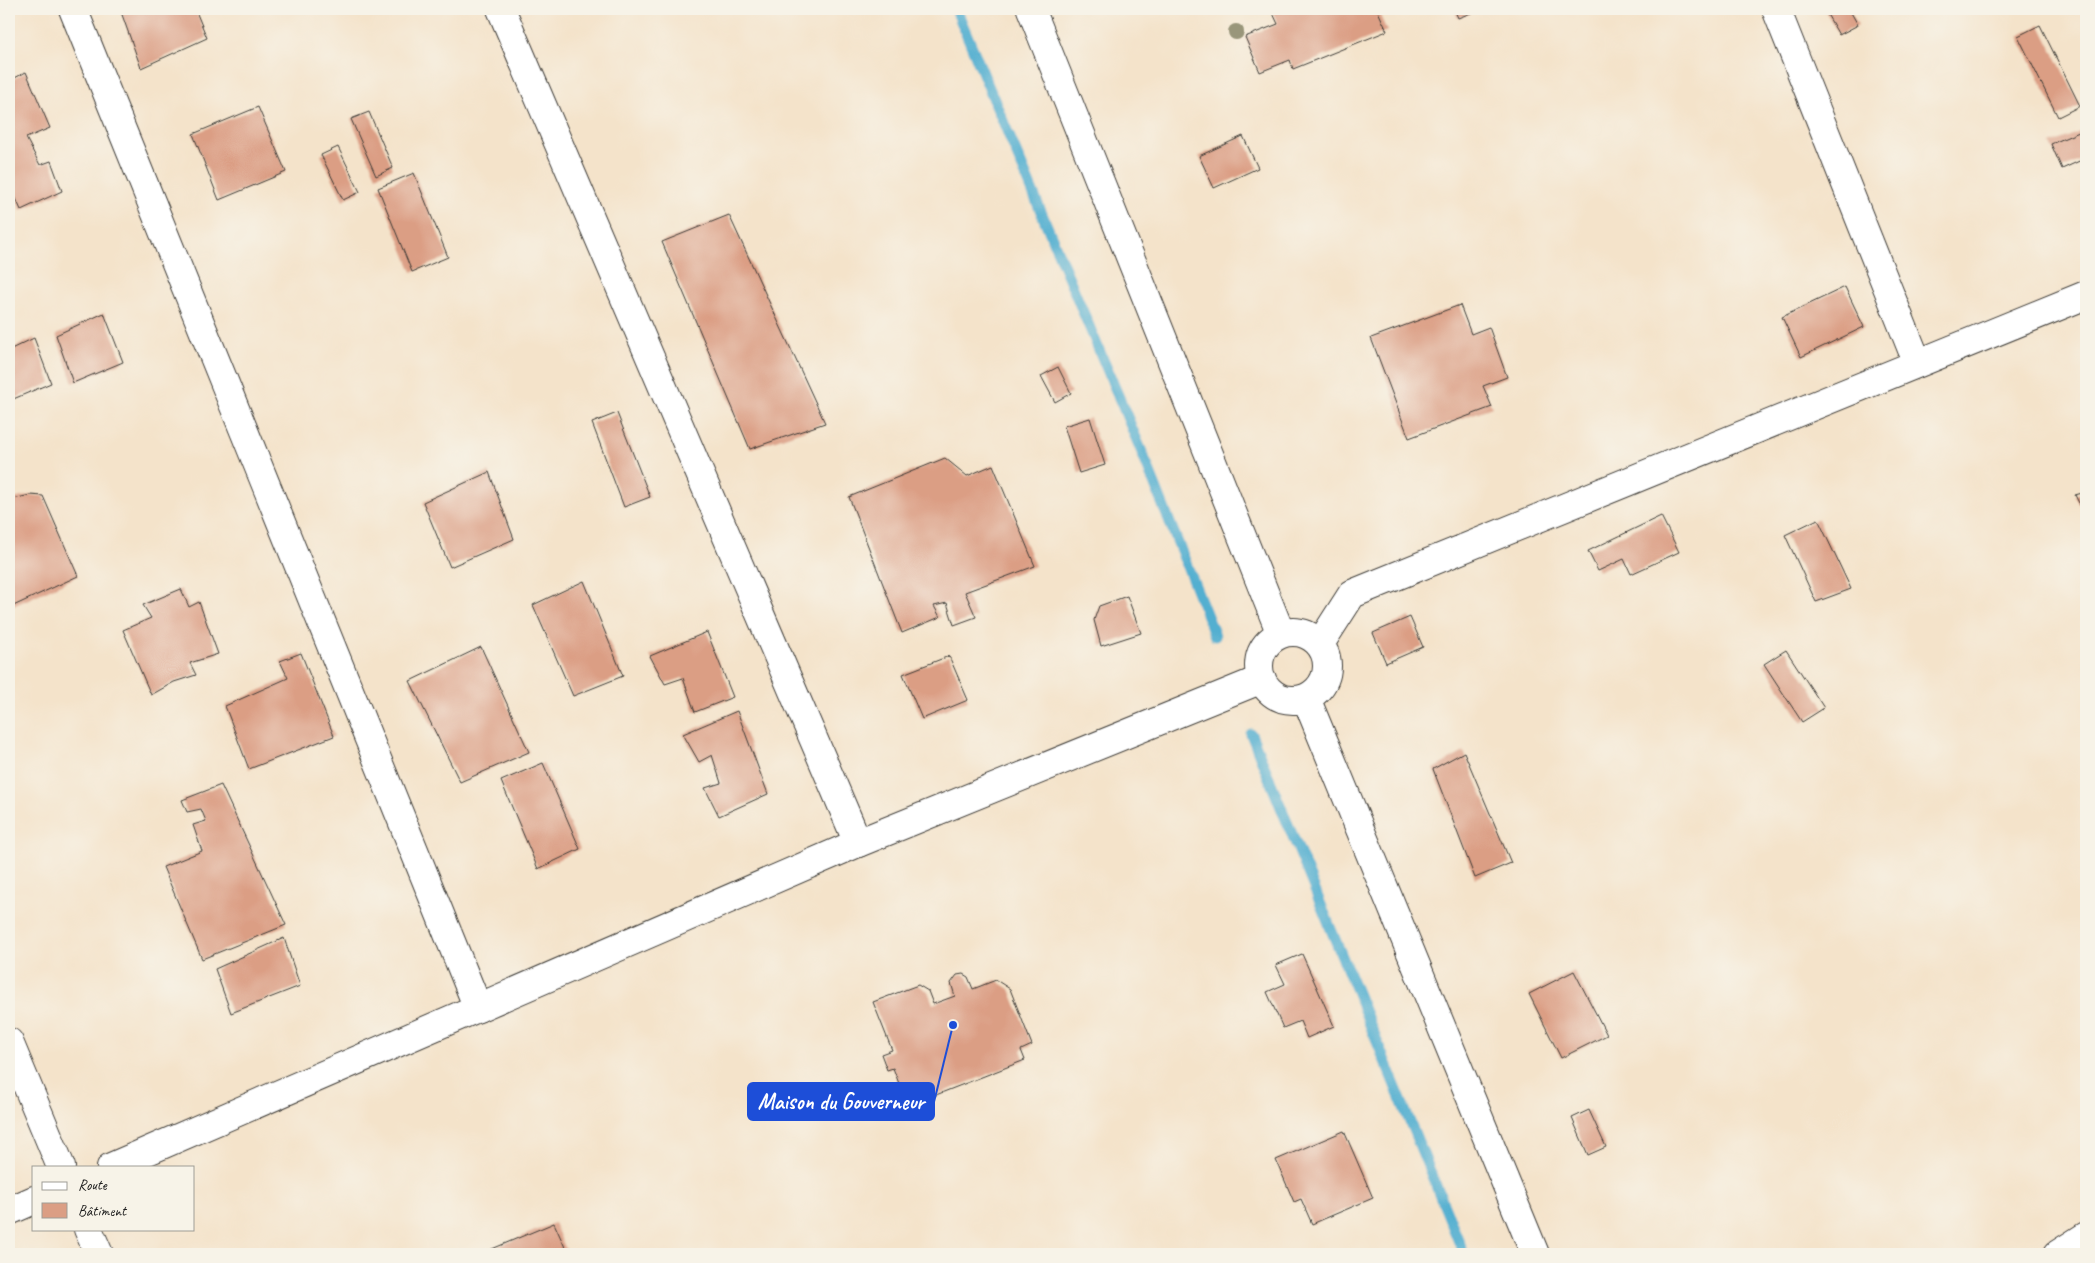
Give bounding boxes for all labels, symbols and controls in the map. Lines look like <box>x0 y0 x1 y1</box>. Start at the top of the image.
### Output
callout: Maison du Gouverneur <box>748 1083 934 1120</box>
text: Maison du Gouverneur <box>758 1088 927 1116</box>
legend <box>32 1166 195 1230</box>
text: Route <box>78 1176 108 1195</box>
text: Bâtiment <box>78 1202 128 1221</box>

